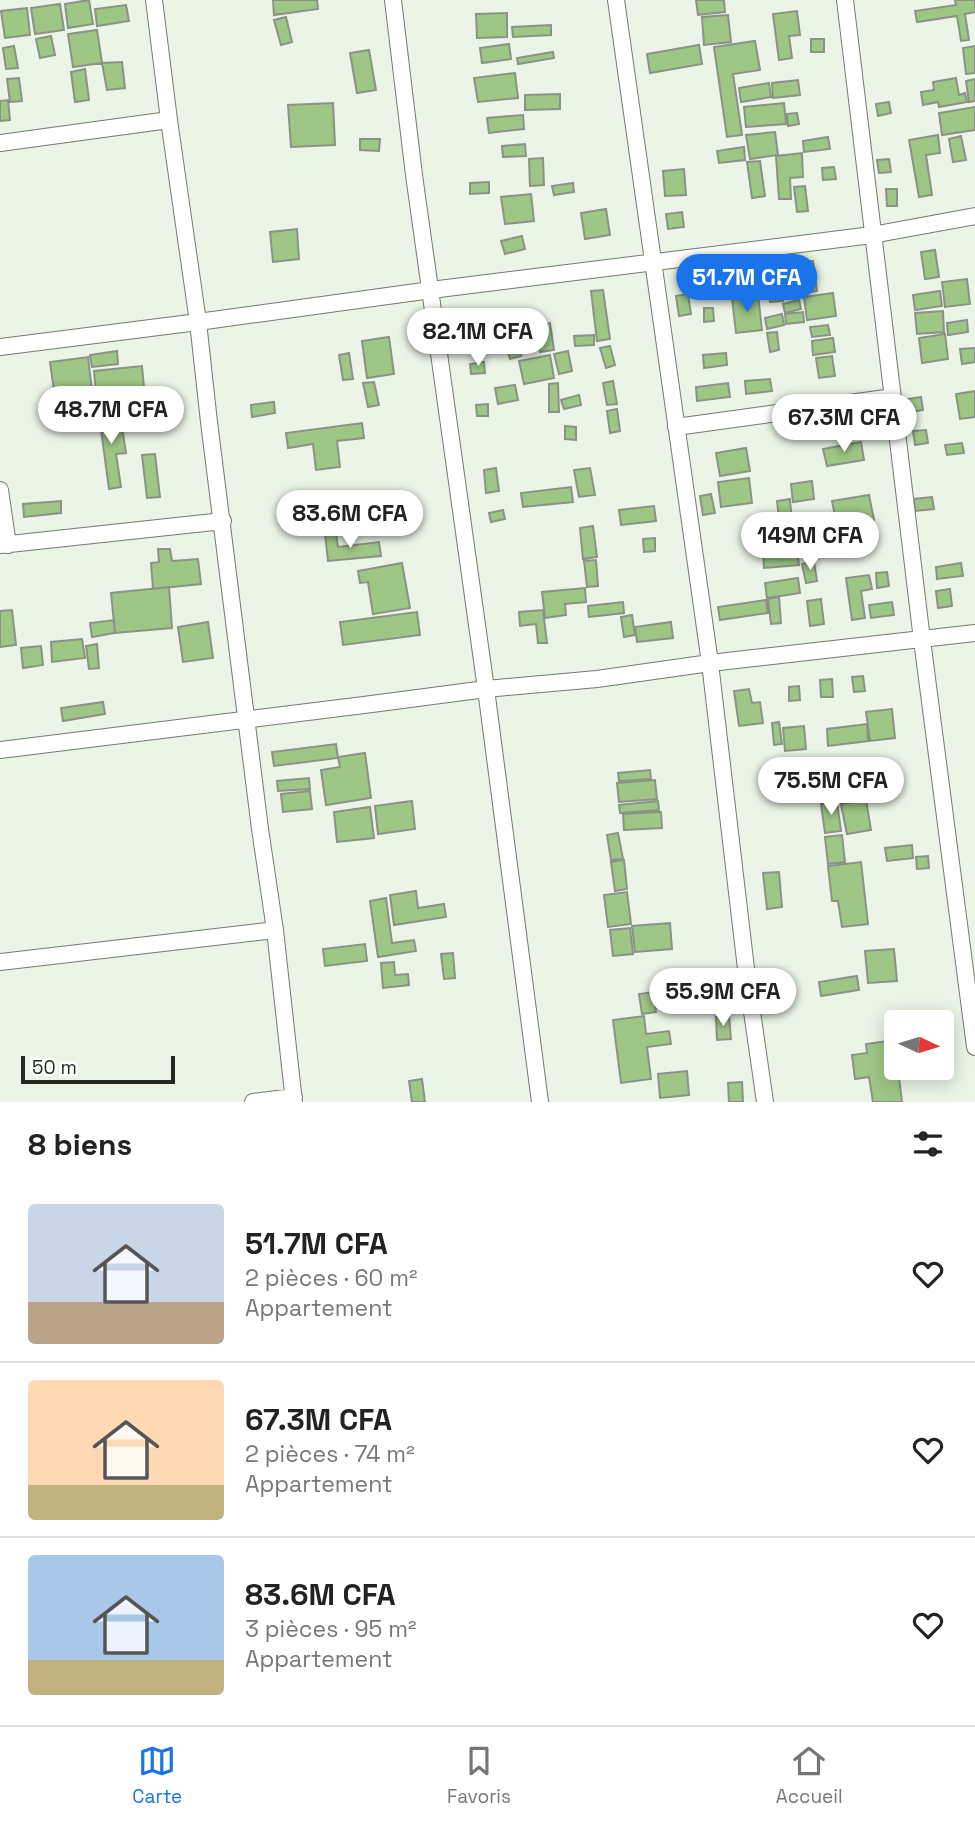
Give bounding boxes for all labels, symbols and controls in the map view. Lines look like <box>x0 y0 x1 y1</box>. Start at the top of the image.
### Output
pin: 51.7M CFA <box>667 254 827 314</box>
text: 51.7M CFA <box>692 262 802 292</box>
pin: 82.1M CFA <box>398 308 558 368</box>
text: 82.1M CFA <box>423 316 533 346</box>
pin: 48.7M CFA <box>31 386 191 446</box>
text: 48.7M CFA <box>54 394 168 424</box>
pin: 67.3M CFA <box>764 394 924 454</box>
text: 67.3M CFA <box>788 402 900 432</box>
pin: 83.6M CFA <box>270 490 430 550</box>
text: 83.6M CFA <box>292 498 408 528</box>
pin: 149M CFA <box>738 512 882 572</box>
text: 149M CFA <box>757 520 863 550</box>
pin: 75.5M CFA <box>751 758 911 817</box>
text: 75.5M CFA <box>774 765 888 795</box>
pin: 55.9M CFA <box>643 968 803 1028</box>
text: 55.9M CFA <box>665 976 781 1006</box>
north arrow <box>884 1010 954 1080</box>
map controls <box>884 1010 954 1080</box>
scale bar <box>21 1053 175 1085</box>
text: 50 m <box>32 1055 77 1080</box>
text: 8 biens <box>28 1125 132 1164</box>
icon: filters <box>909 1125 947 1163</box>
text: 51.7M CFA <box>245 1224 388 1263</box>
icon: home <box>84 1232 168 1316</box>
icon: heart <box>909 1255 947 1293</box>
text: 2 pièces · 60 m² <box>245 1263 417 1293</box>
text: Appartement <box>245 1293 393 1323</box>
text: 67.3M CFA <box>245 1400 392 1439</box>
icon: home <box>84 1408 168 1492</box>
icon: heart <box>909 1431 947 1469</box>
text: 2 pièces · 74 m² <box>245 1439 415 1469</box>
text: Appartement <box>245 1469 393 1499</box>
text: 83.6M CFA <box>245 1575 396 1614</box>
icon: home <box>84 1583 168 1667</box>
icon: heart <box>909 1606 947 1644</box>
text: 3 pièces · 95 m² <box>245 1614 416 1644</box>
text: Appartement <box>245 1644 393 1674</box>
tab: Carte <box>132 1742 182 1809</box>
tab: Favoris <box>447 1742 511 1809</box>
tab: Accueil <box>776 1742 843 1809</box>

